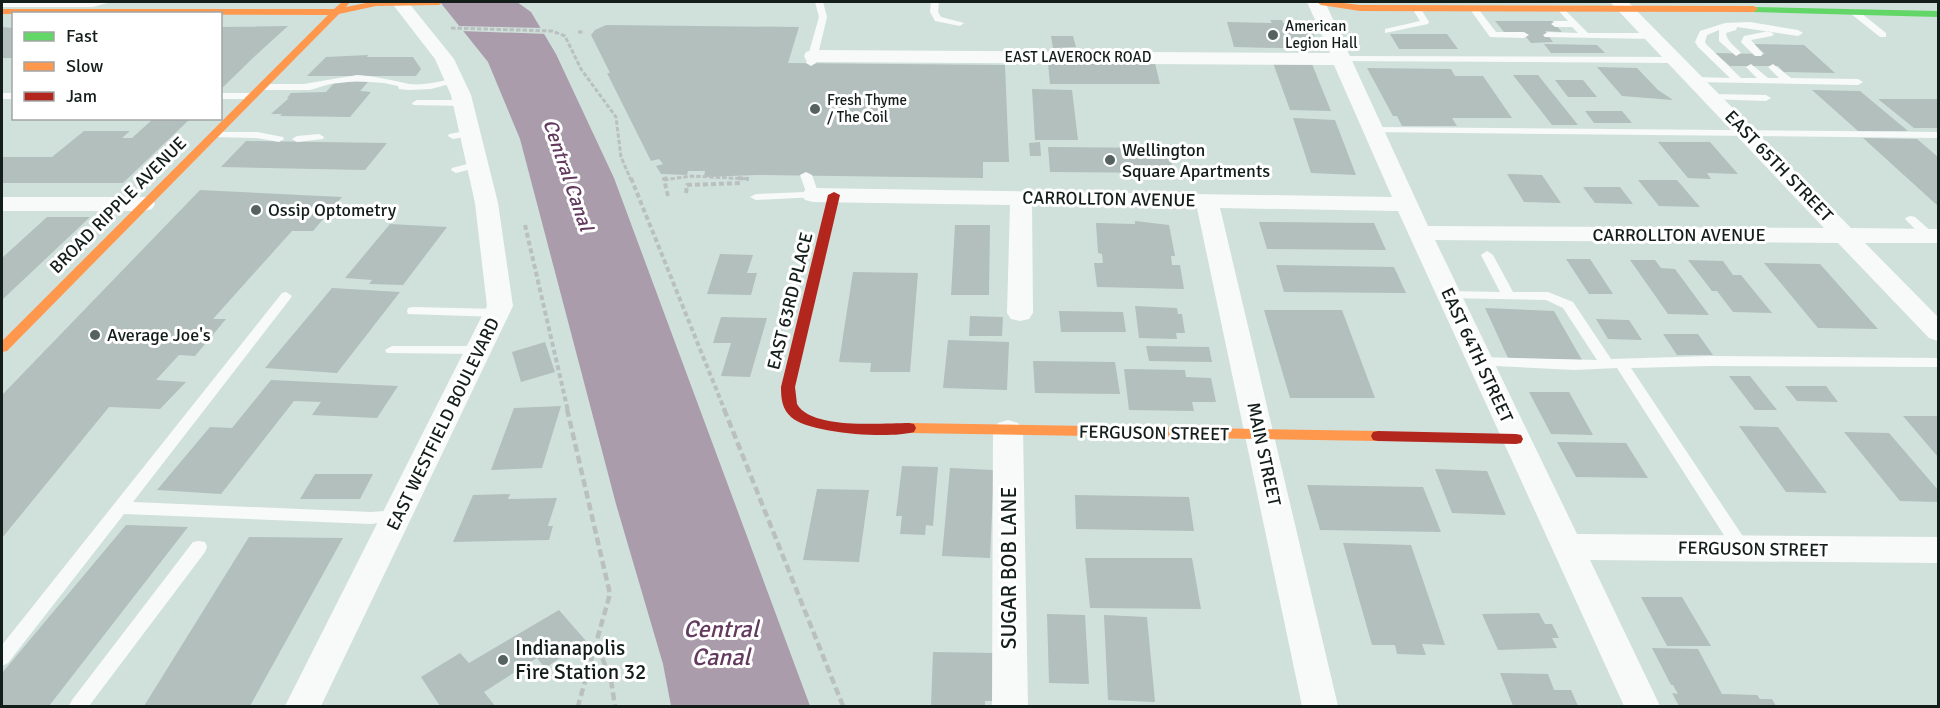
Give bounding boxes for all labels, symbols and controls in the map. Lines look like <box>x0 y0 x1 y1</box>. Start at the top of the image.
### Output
legend <box>12 12 222 120</box>
place label: American Legion Hall <box>1285 17 1358 52</box>
text: Fast <box>66 25 98 47</box>
marker: American Legion Hall <box>1266 28 1280 42</box>
street label: EAST LAVEROCK ROAD <box>1005 48 1151 66</box>
text: Slow <box>66 55 103 77</box>
text: Jam <box>66 85 97 107</box>
place label: Fresh Thyme / The Coil <box>827 91 907 126</box>
marker: Fresh Thyme / The Coil <box>808 102 822 116</box>
street label: EAST 65TH STREET <box>1720 106 1838 226</box>
water label: Central Canal <box>537 116 599 236</box>
street label: BROAD RIPPLE AVENUE <box>45 132 191 278</box>
place label: Wellington Square Apartments <box>1122 139 1270 182</box>
marker: Wellington Square Apartments <box>1103 153 1117 167</box>
street label: CARROLLTON AVENUE <box>1022 186 1196 212</box>
place label: Ossip Optometry <box>268 199 397 221</box>
marker: Ossip Optometry <box>249 203 263 217</box>
street label: CARROLLTON AVENUE <box>1592 224 1766 246</box>
street label: EAST 63RD PLACE <box>762 230 818 372</box>
street label: EAST 64TH STREET <box>1436 284 1518 426</box>
street label: EAST WESTFIELD BOULEVARD <box>382 314 504 534</box>
place label: Average Joe's <box>107 324 211 346</box>
marker: Average Joe's <box>88 328 102 342</box>
street label: MAIN STREET <box>1242 400 1286 508</box>
street label: FERGUSON STREET <box>1079 421 1229 445</box>
street label: SUGAR BOB LANE <box>996 487 1022 649</box>
street label: FERGUSON STREET <box>1678 537 1828 561</box>
water label: Central Canal <box>683 614 761 672</box>
place label: Indianapolis Fire Station 32 <box>515 635 646 685</box>
marker: Indianapolis Fire Station 32 <box>496 653 510 667</box>

